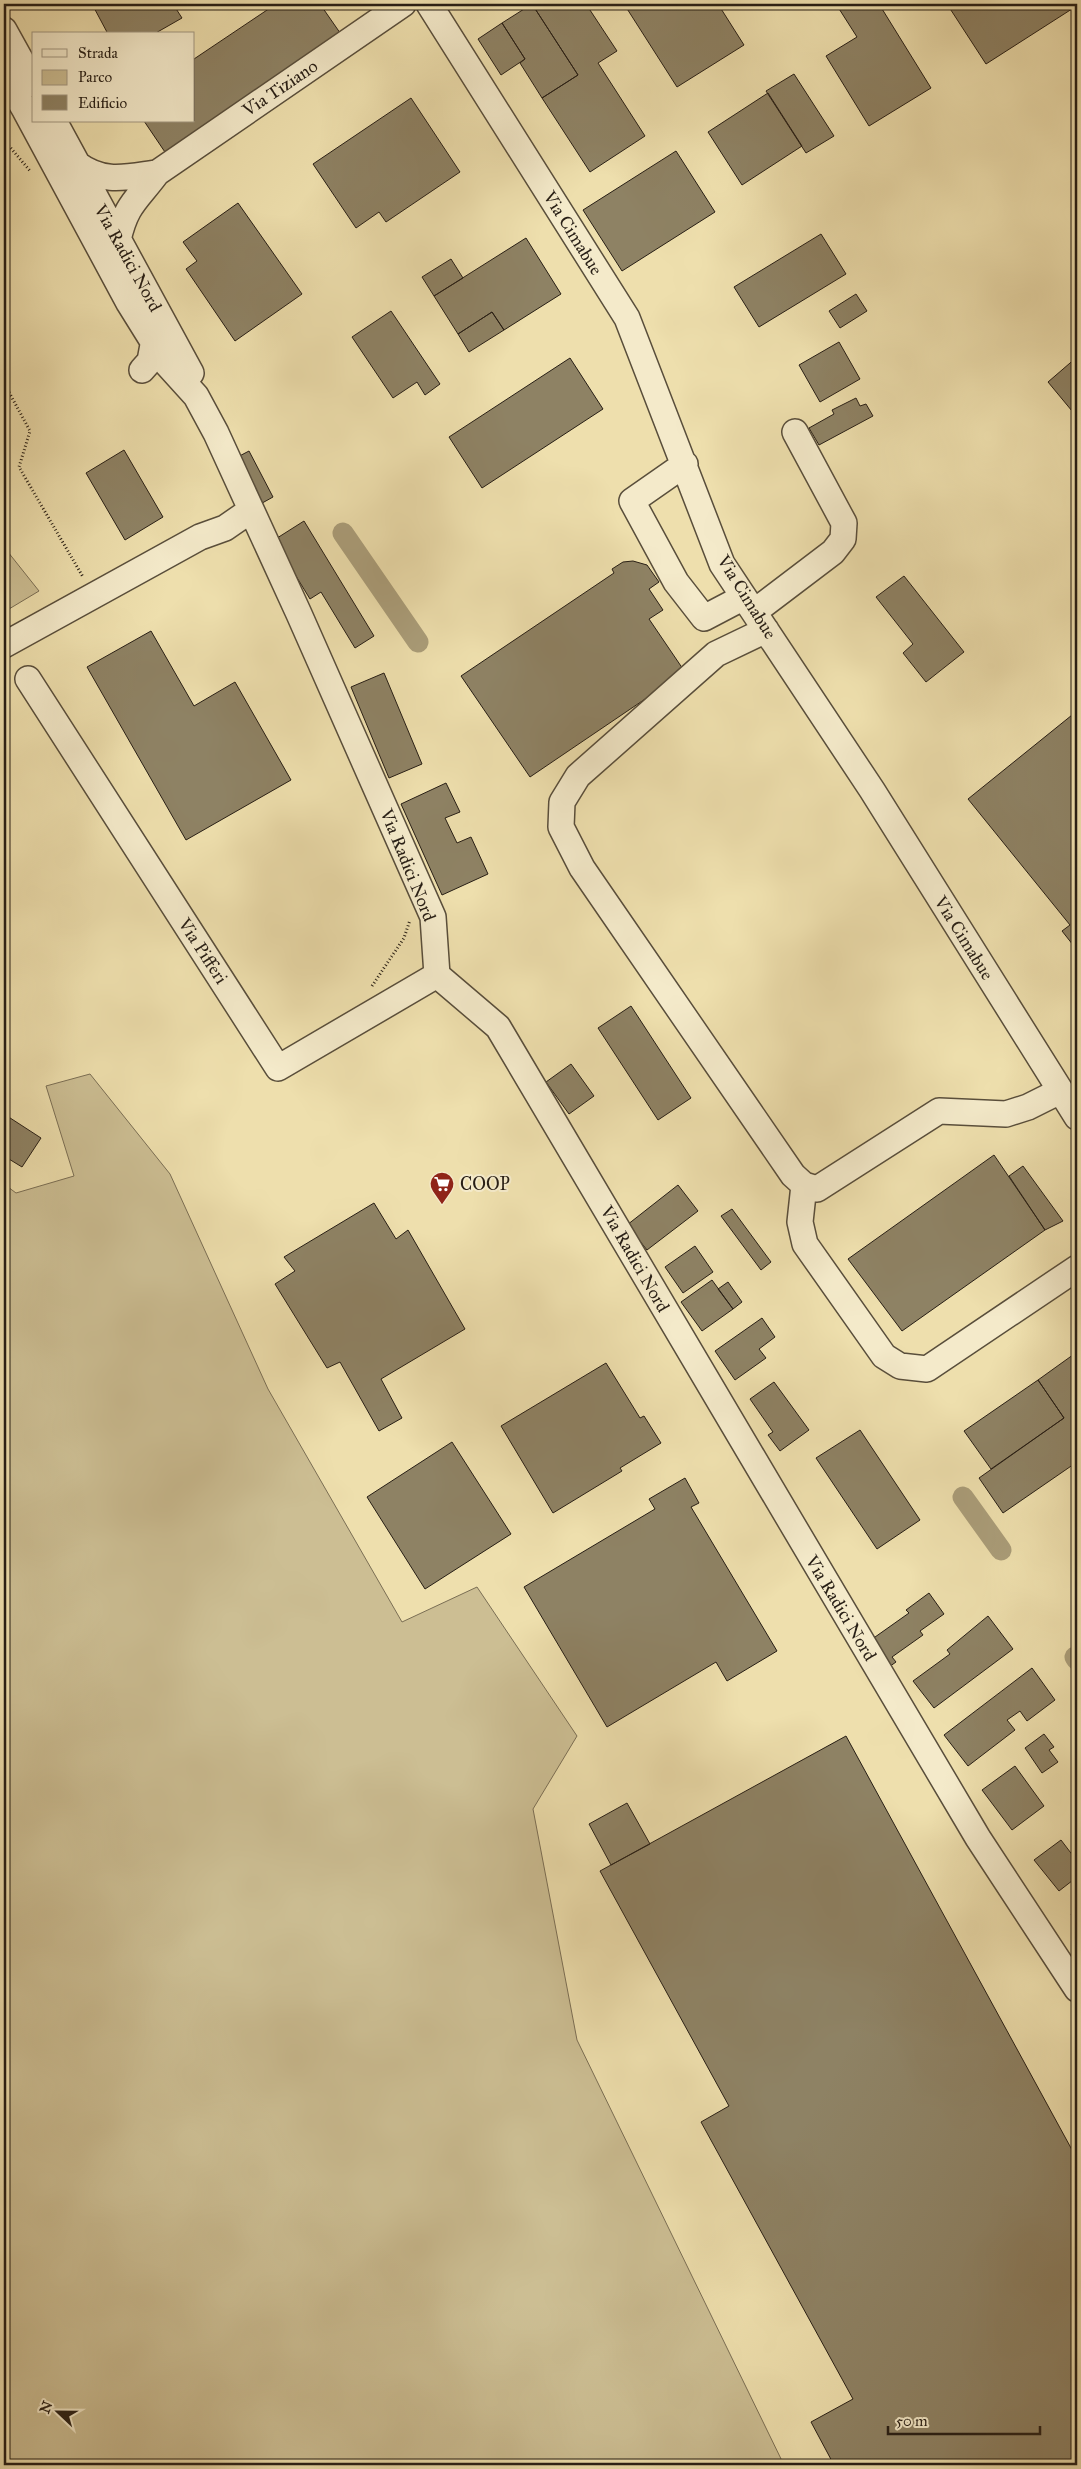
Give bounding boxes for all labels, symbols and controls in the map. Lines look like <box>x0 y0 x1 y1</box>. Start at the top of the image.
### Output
legend <box>32 32 195 122</box>
text: Strada <box>78 44 118 62</box>
street label: Via Tiziano <box>237 55 322 122</box>
text: Parco <box>78 68 113 86</box>
text: Edificio <box>78 94 127 112</box>
street label: Via Cimabue <box>538 186 607 279</box>
street label: Via Radici Nord <box>89 200 167 316</box>
street label: Via Cimabue <box>712 550 781 643</box>
street label: Via Radici Nord <box>375 805 441 924</box>
street label: Via Cimabue <box>929 891 998 984</box>
street label: Via Pifferi <box>173 913 232 988</box>
supermarket icon: COOP <box>429 1171 455 1205</box>
place label: COOP <box>460 1173 510 1195</box>
street label: Via Radici Nord <box>595 1201 674 1316</box>
street label: Via Radici Nord <box>800 1550 881 1665</box>
north arrow <box>32 2386 82 2436</box>
text: N <box>36 2399 57 2416</box>
scale bar <box>888 2404 1041 2436</box>
text: 50 m <box>896 2412 928 2430</box>

